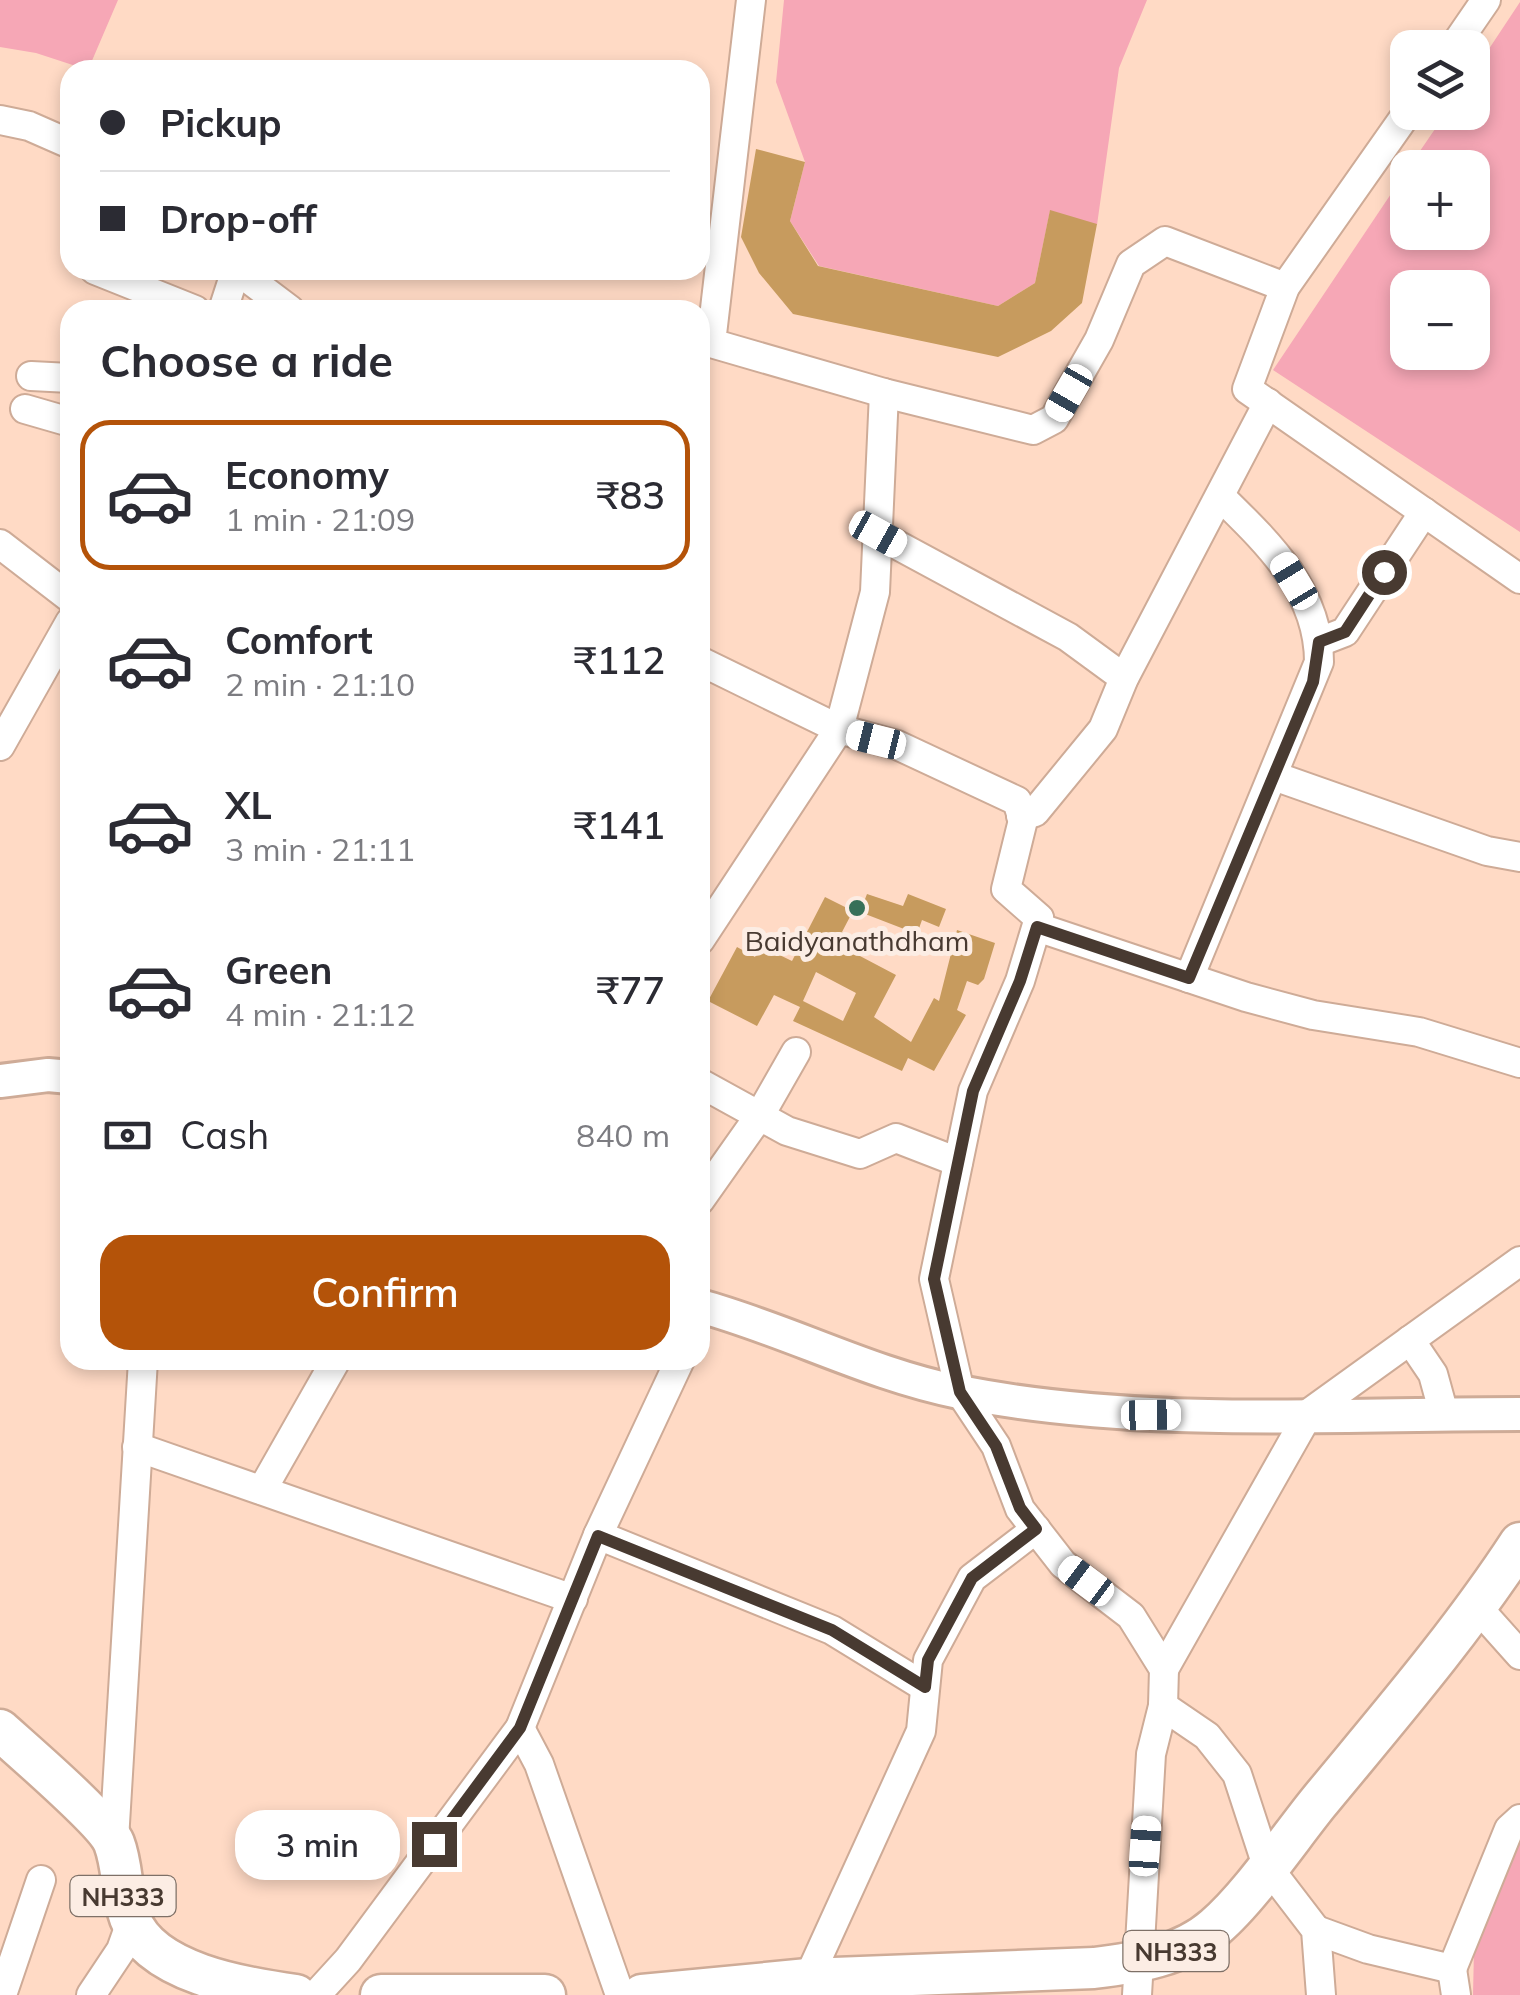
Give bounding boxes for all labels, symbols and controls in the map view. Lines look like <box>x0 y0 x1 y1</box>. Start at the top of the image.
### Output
map controls <box>1390 30 1490 370</box>
button: layers <box>1390 30 1490 130</box>
text: Pickup <box>160 99 282 147</box>
button: + <box>1390 150 1490 250</box>
text: Drop-off <box>160 195 317 243</box>
button: − <box>1390 270 1490 370</box>
text: Choose a ride <box>100 332 393 388</box>
car <box>1041 360 1097 426</box>
icon: car <box>105 450 195 540</box>
text: Economy <box>225 451 389 499</box>
text: ₹83 <box>597 471 665 519</box>
text: 1 min · 21:09 <box>225 499 415 539</box>
car <box>844 506 912 562</box>
car <box>1266 548 1322 614</box>
route start <box>1362 550 1407 595</box>
icon: car <box>105 615 195 705</box>
text: Comfort <box>225 616 373 664</box>
text: ₹112 <box>574 636 665 684</box>
text: 2 min · 21:10 <box>225 664 415 704</box>
car <box>843 718 909 762</box>
icon: car <box>105 780 195 870</box>
text: XL <box>225 781 272 829</box>
text: ₹141 <box>574 801 665 849</box>
text: 3 min · 21:11 <box>225 829 415 869</box>
marker: Baidyanathdham <box>846 897 868 919</box>
place label: Baidyanathdham <box>745 923 969 958</box>
icon: car <box>105 945 195 1035</box>
text: Green <box>225 946 332 994</box>
text: ₹77 <box>597 966 665 1014</box>
text: 4 min · 21:12 <box>225 994 415 1034</box>
icon: cash <box>100 1108 155 1163</box>
text: Cash <box>180 1111 269 1159</box>
text: 840 m <box>576 1115 670 1155</box>
button: Confirm <box>100 1235 670 1350</box>
car <box>1121 1399 1181 1431</box>
car <box>1053 1551 1119 1611</box>
callout: 3 min <box>234 1809 399 1879</box>
car <box>1128 1815 1162 1877</box>
route end <box>412 1822 457 1867</box>
text: 3 min <box>276 1825 359 1865</box>
road number: NH333 <box>70 1876 176 1916</box>
road number: NH333 <box>1124 1931 1228 1971</box>

